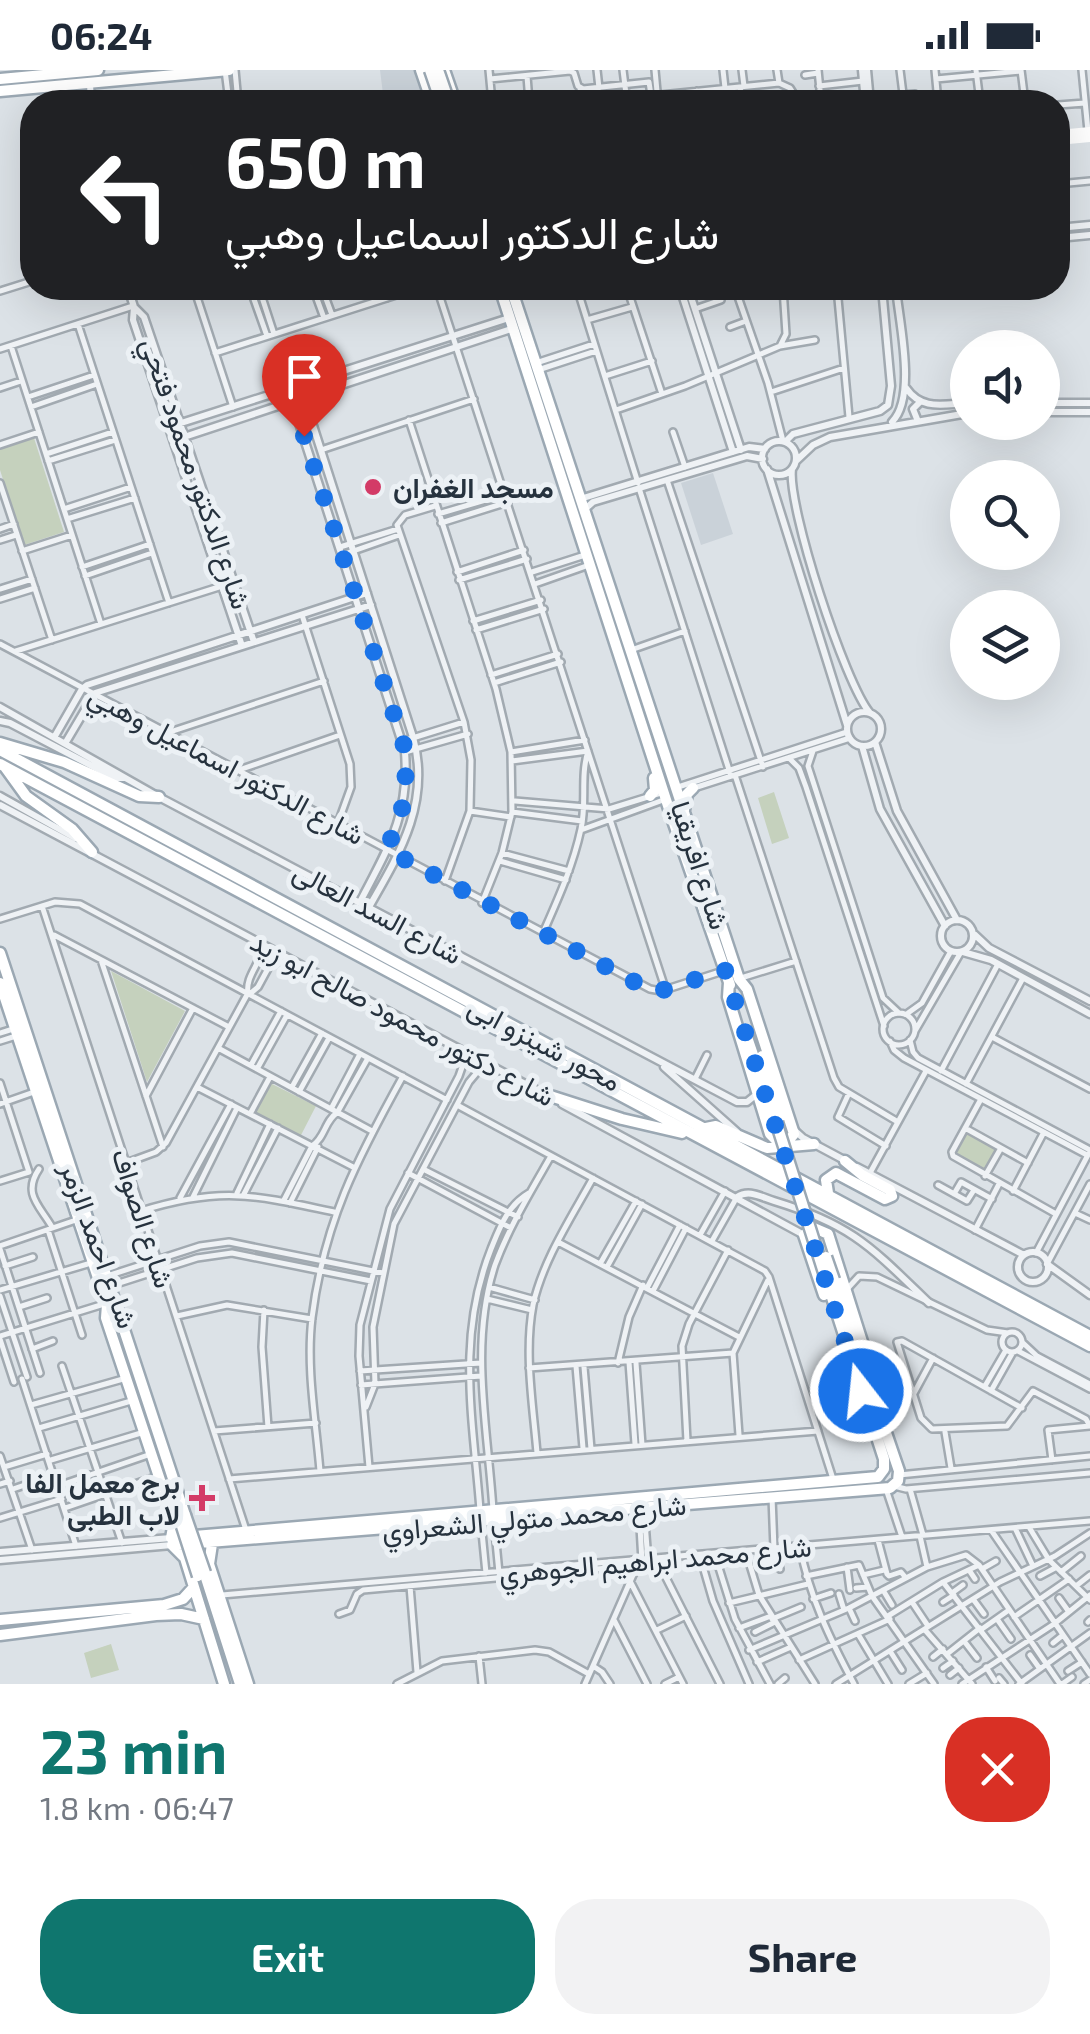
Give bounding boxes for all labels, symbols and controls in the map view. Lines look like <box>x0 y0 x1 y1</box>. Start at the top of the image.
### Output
text: 06:24 <box>50 12 152 58</box>
text: 650 m <box>225 118 426 202</box>
icon: left <box>60 130 190 260</box>
text: شارع الدكتور اسماعيل وهبي <box>225 204 719 258</box>
map controls <box>950 330 1060 700</box>
button: sound <box>950 330 1060 440</box>
street label: شارع الدكتور محمود فتحي <box>128 333 259 615</box>
pin <box>262 334 347 437</box>
icon: arrive <box>277 349 332 404</box>
button: search <box>950 460 1060 570</box>
place label: مسجد الغفران <box>393 470 554 506</box>
marker: مسجد الغفران <box>362 476 384 498</box>
button: layers <box>950 590 1060 700</box>
street label: شارع الدكتور اسماعيل وهبي <box>80 677 371 857</box>
street label: شارع افريقيا <box>661 797 738 934</box>
street label: شارع السد العالى <box>286 853 468 973</box>
street label: شارع دكتور محمود صالح ابو زيد <box>243 923 561 1116</box>
street label: محور شينزو ابى <box>462 988 627 1099</box>
street label: شارع الصواف <box>103 1144 182 1293</box>
street label: شارع احمد الزمر <box>51 1157 146 1334</box>
position arrow <box>809 1339 913 1443</box>
place label: برج معمل الفا لاب الطبى <box>25 1465 180 1532</box>
marker: برج معمل الفا لاب الطبى <box>189 1485 215 1511</box>
street label: شارع محمد متولي الشعراوي <box>380 1487 688 1554</box>
street label: شارع محمد ابراهيم الجوهري <box>497 1528 813 1597</box>
text: 23 min <box>40 1714 227 1786</box>
button: close <box>945 1717 1050 1822</box>
text: 1.8 km · 06:47 <box>40 1788 234 1826</box>
button: Exit <box>40 1899 535 2014</box>
button: Share <box>555 1899 1050 2014</box>

